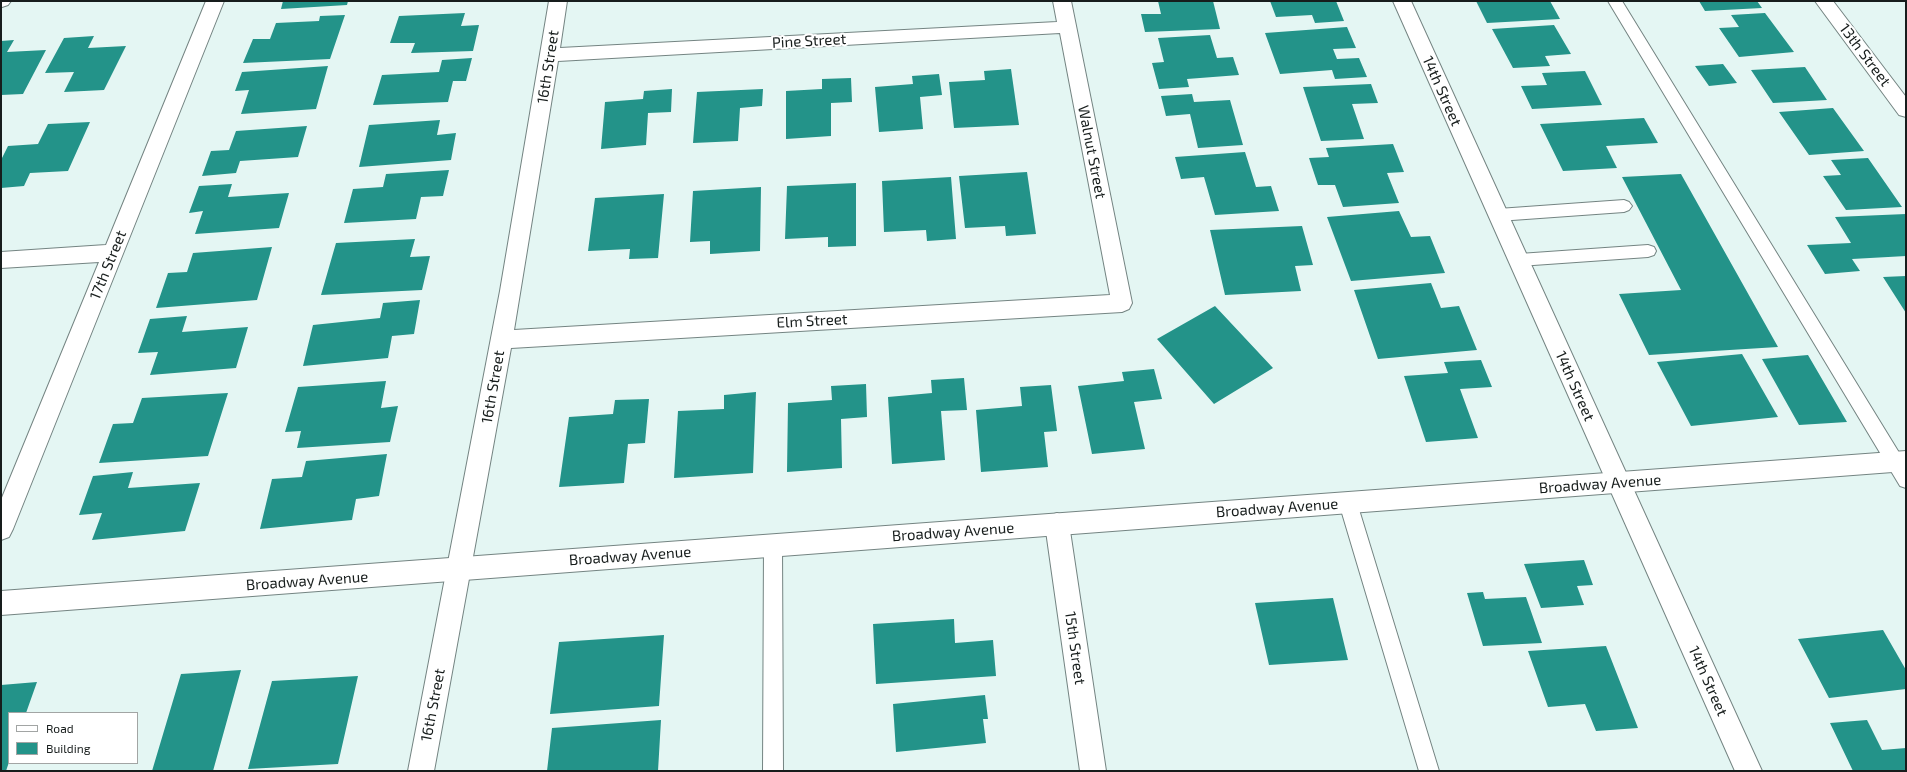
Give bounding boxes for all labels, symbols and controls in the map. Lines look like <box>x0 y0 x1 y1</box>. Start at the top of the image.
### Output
street label: 13th Street <box>1836 20 1894 90</box>
street label: 16th Street <box>533 29 563 105</box>
street label: Pine Street <box>771 30 847 52</box>
street label: 14th Street <box>1419 53 1465 129</box>
street label: Walnut Street <box>1074 104 1110 200</box>
street label: 17th Street <box>86 228 130 302</box>
street label: Elm Street <box>776 310 848 332</box>
street label: 14th Street <box>1552 348 1598 424</box>
street label: 16th Street <box>478 349 508 425</box>
street label: Broadway Avenue <box>1538 471 1662 497</box>
street label: Broadway Avenue <box>1215 495 1339 521</box>
street label: Broadway Avenue <box>891 519 1015 545</box>
street label: Broadway Avenue <box>568 543 692 569</box>
street label: Broadway Avenue <box>245 568 369 594</box>
street label: 15th Street <box>1061 610 1089 686</box>
street label: 14th Street <box>1685 643 1731 719</box>
street label: 16th Street <box>417 667 449 743</box>
legend <box>8 712 138 764</box>
text: Road <box>46 721 74 735</box>
text: Building <box>46 741 90 755</box>

